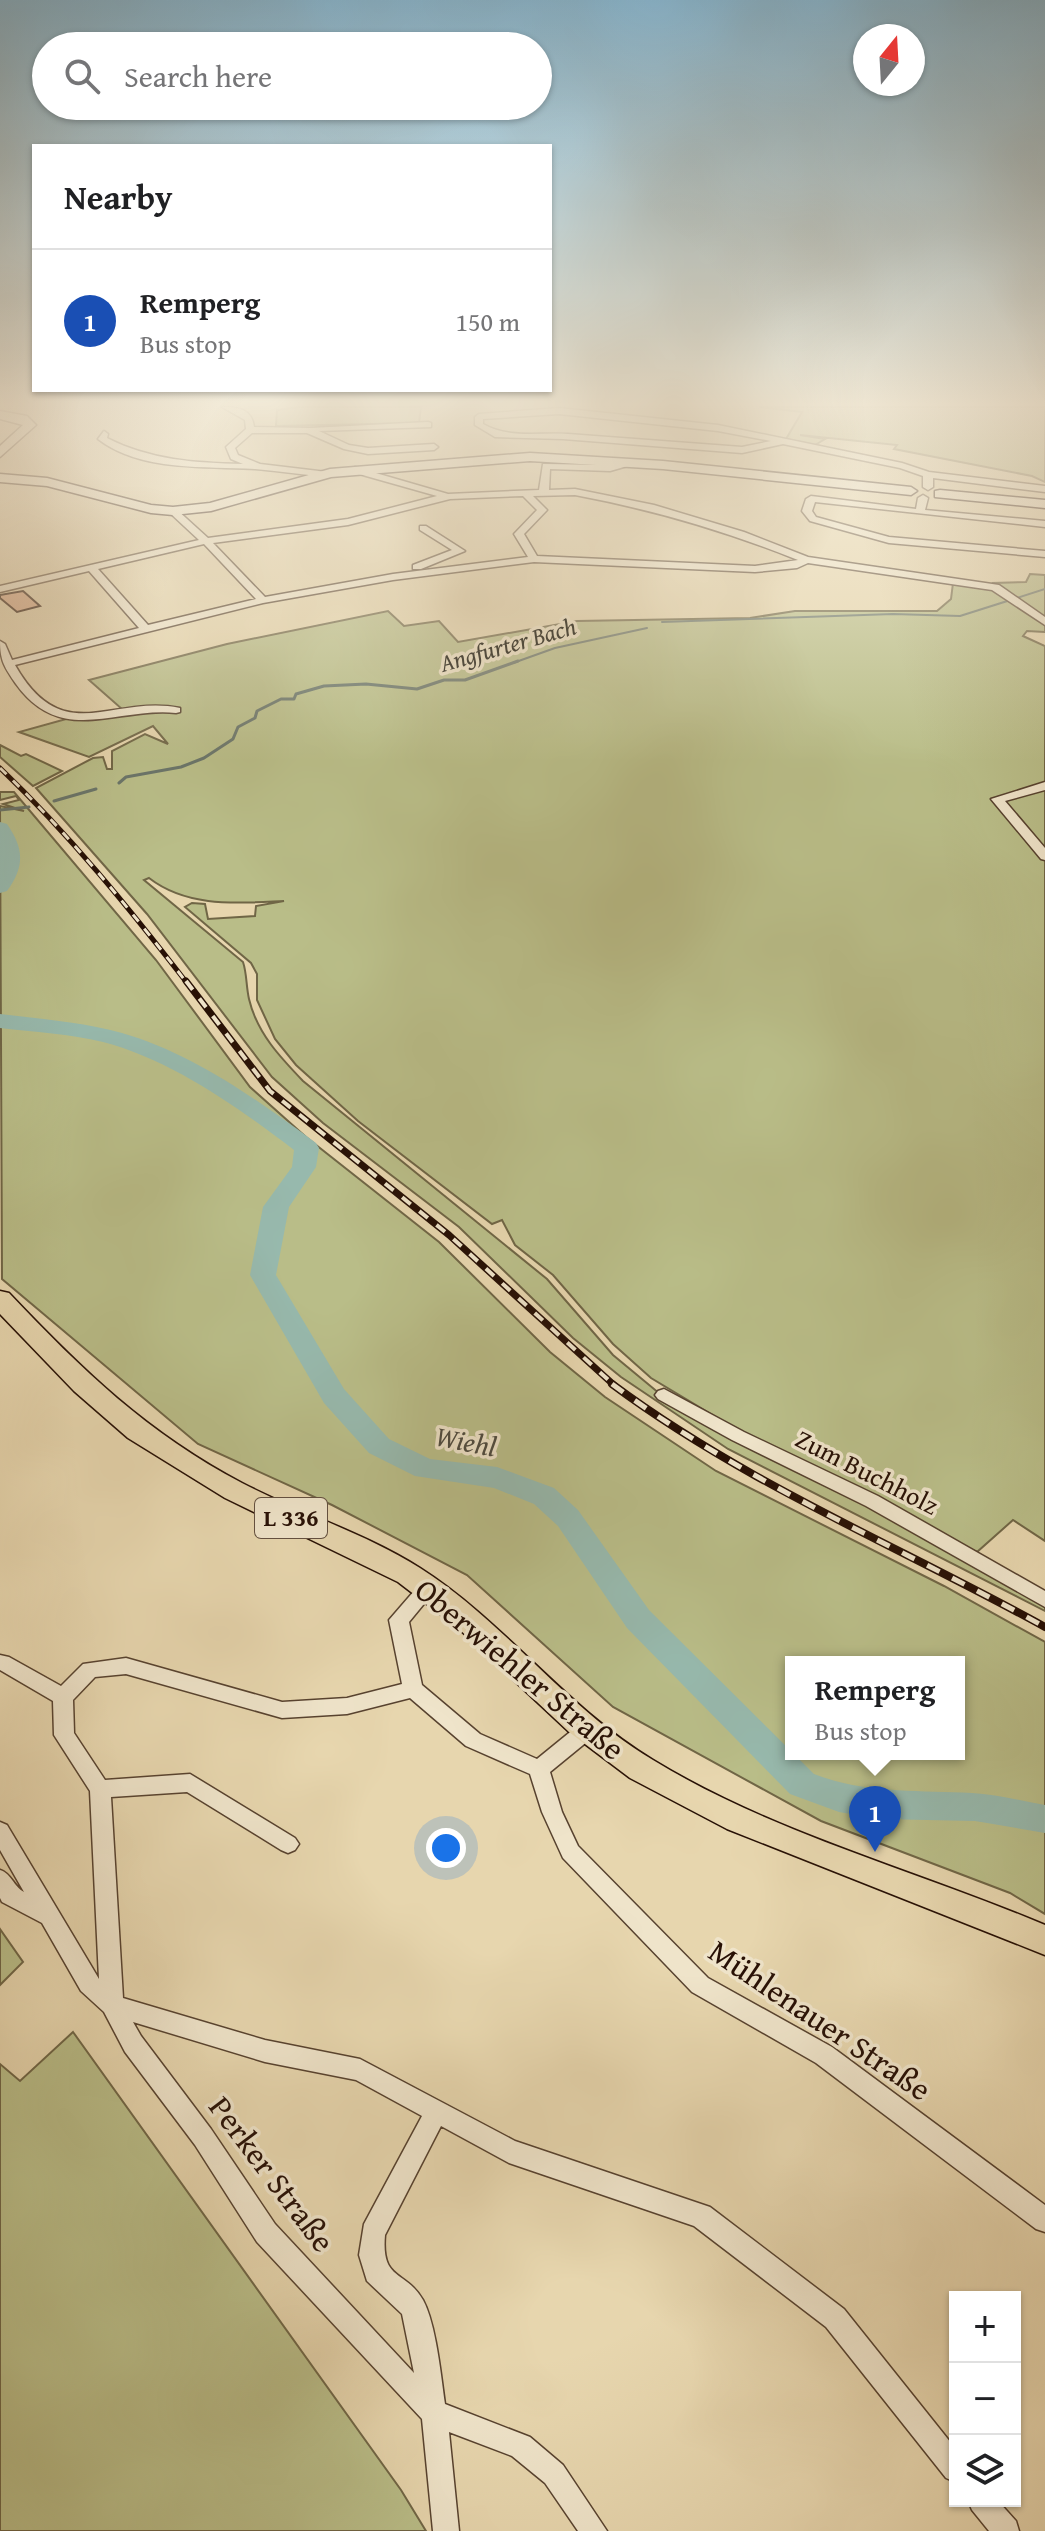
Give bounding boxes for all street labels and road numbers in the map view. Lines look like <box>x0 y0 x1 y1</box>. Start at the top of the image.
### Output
street label: Zum Buchholz <box>789 1419 946 1524</box>
road number: L 336 <box>255 1498 327 1538</box>
street label: Oberwiehler Straße <box>405 1566 636 1771</box>
street label: Mühlenauer Straße <box>699 1927 941 2112</box>
street label: Perker Straße <box>198 2086 347 2262</box>

